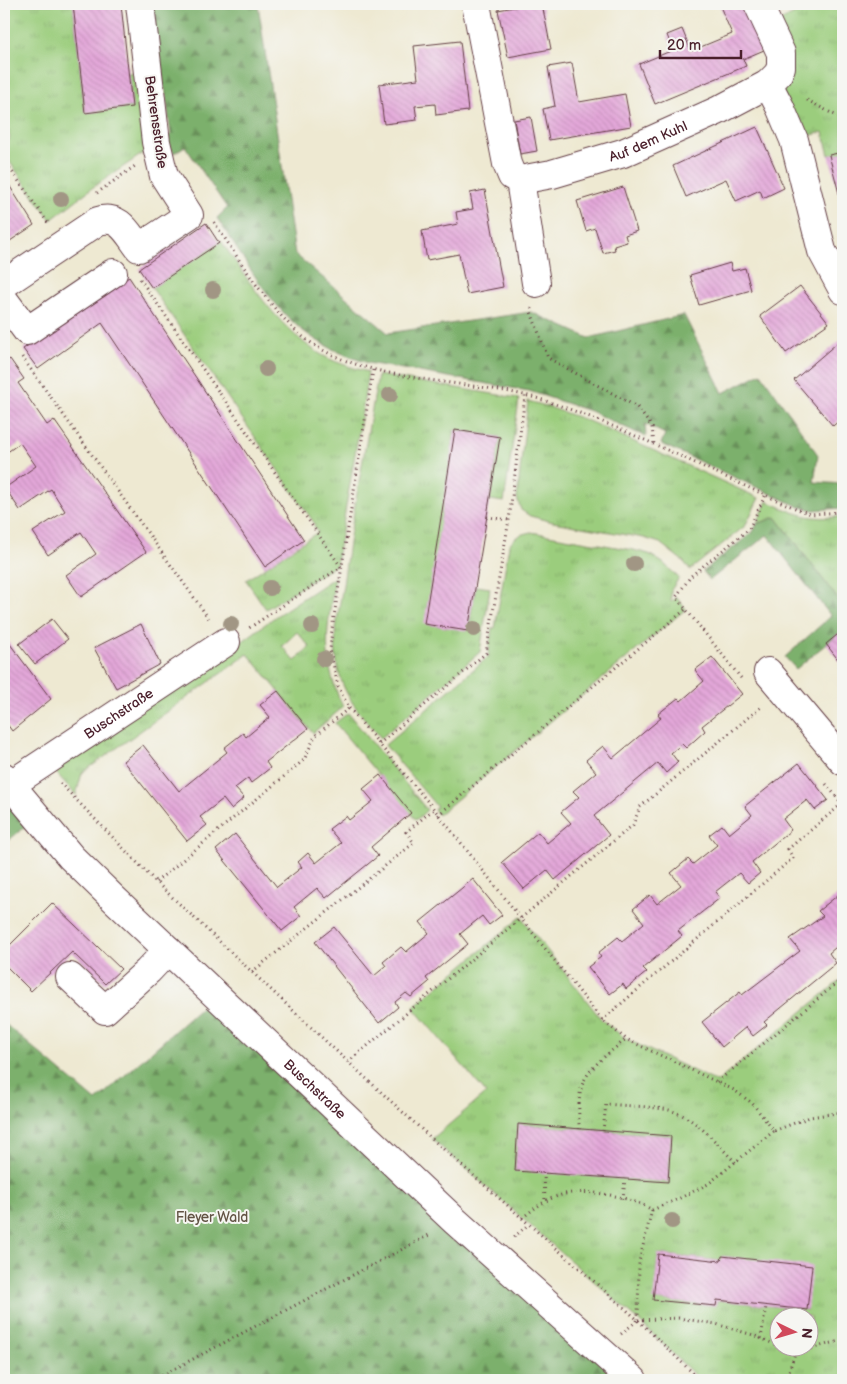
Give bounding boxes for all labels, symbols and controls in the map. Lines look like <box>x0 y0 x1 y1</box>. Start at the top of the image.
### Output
scale bar <box>660 28 741 60</box>
text: 20 m <box>667 36 701 55</box>
street label: Behrensstraße <box>141 74 171 170</box>
street label: Auf dem Kuhl <box>607 117 690 165</box>
street label: Buschstraße <box>81 684 156 742</box>
street label: Buschstraße <box>280 1055 350 1122</box>
park label: Fleyer Wald <box>176 1209 248 1226</box>
north arrow <box>770 1306 820 1356</box>
text: N <box>798 1327 815 1339</box>

